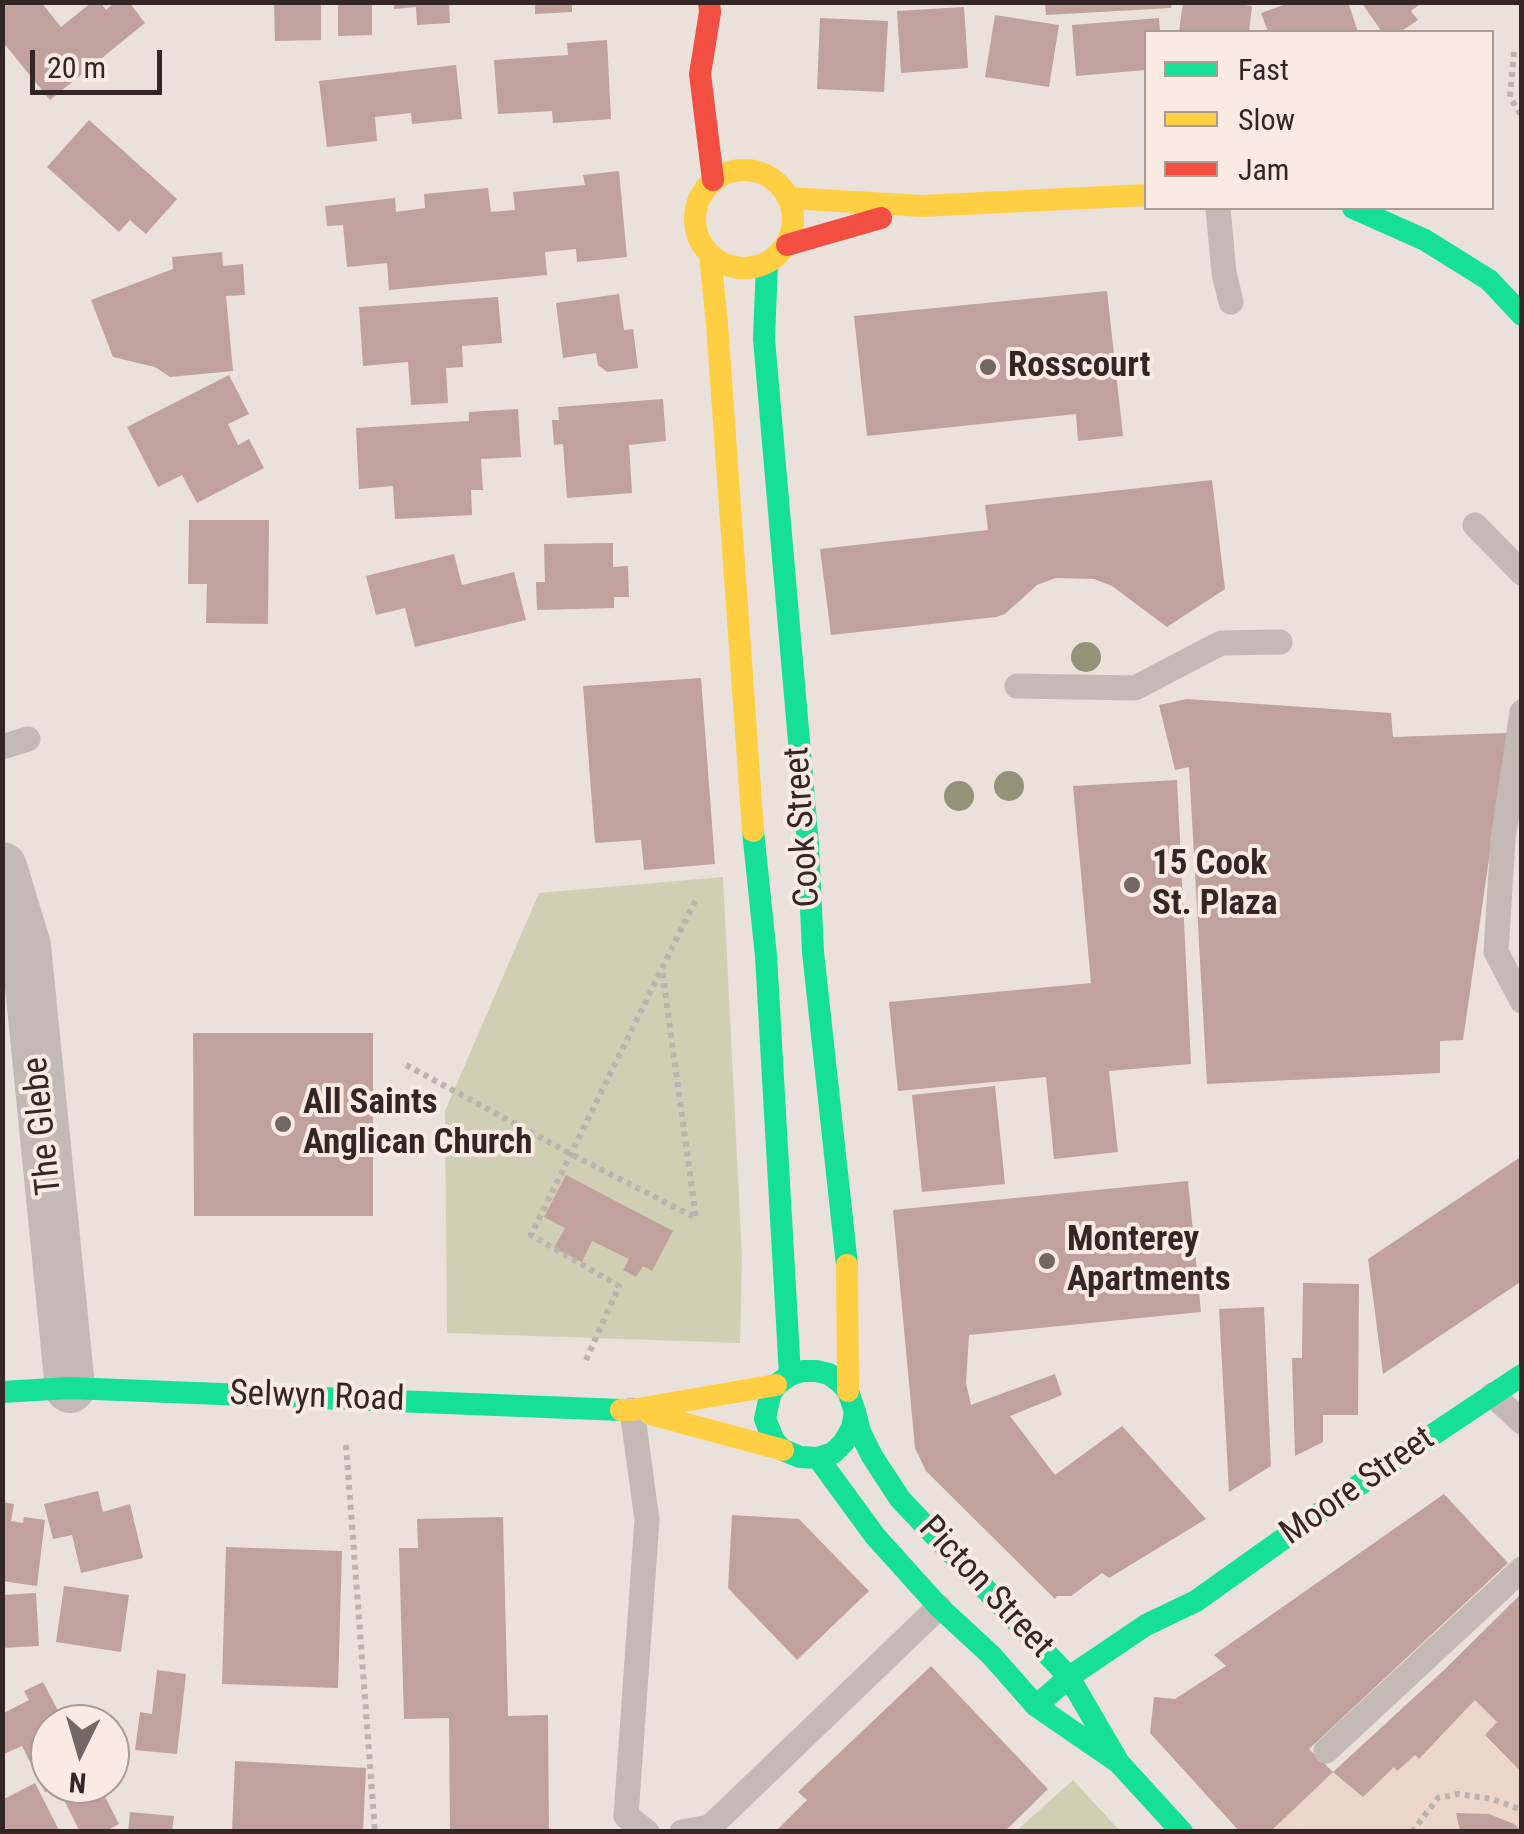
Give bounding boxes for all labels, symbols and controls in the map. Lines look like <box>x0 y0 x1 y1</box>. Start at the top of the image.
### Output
scale bar <box>35 30 168 92</box>
legend <box>1144 30 1494 210</box>
text: 20 m <box>47 50 106 85</box>
text: Fast <box>1238 52 1289 87</box>
text: Slow <box>1238 102 1295 137</box>
text: Jam <box>1238 152 1289 187</box>
place label: Rosscourt <box>1008 346 1150 388</box>
marker: Rosscourt <box>977 356 999 378</box>
street label: Cook Street <box>777 745 831 909</box>
place label: 15 Cook St. Plaza <box>1152 844 1277 926</box>
marker: 15 Cook St. Plaza <box>1121 874 1143 896</box>
street label: The Glebe <box>16 1055 72 1197</box>
place label: All Saints Anglican Church <box>303 1083 532 1165</box>
marker: All Saints Anglican Church <box>272 1113 294 1135</box>
place label: Monterey Apartments <box>1067 1220 1231 1302</box>
marker: Monterey Apartments <box>1036 1250 1058 1272</box>
street label: Selwyn Road <box>229 1374 405 1422</box>
street label: Moore Street <box>1273 1419 1443 1555</box>
street label: Picton Street <box>909 1509 1061 1667</box>
north arrow <box>30 1704 130 1804</box>
text: N <box>68 1765 87 1800</box>

